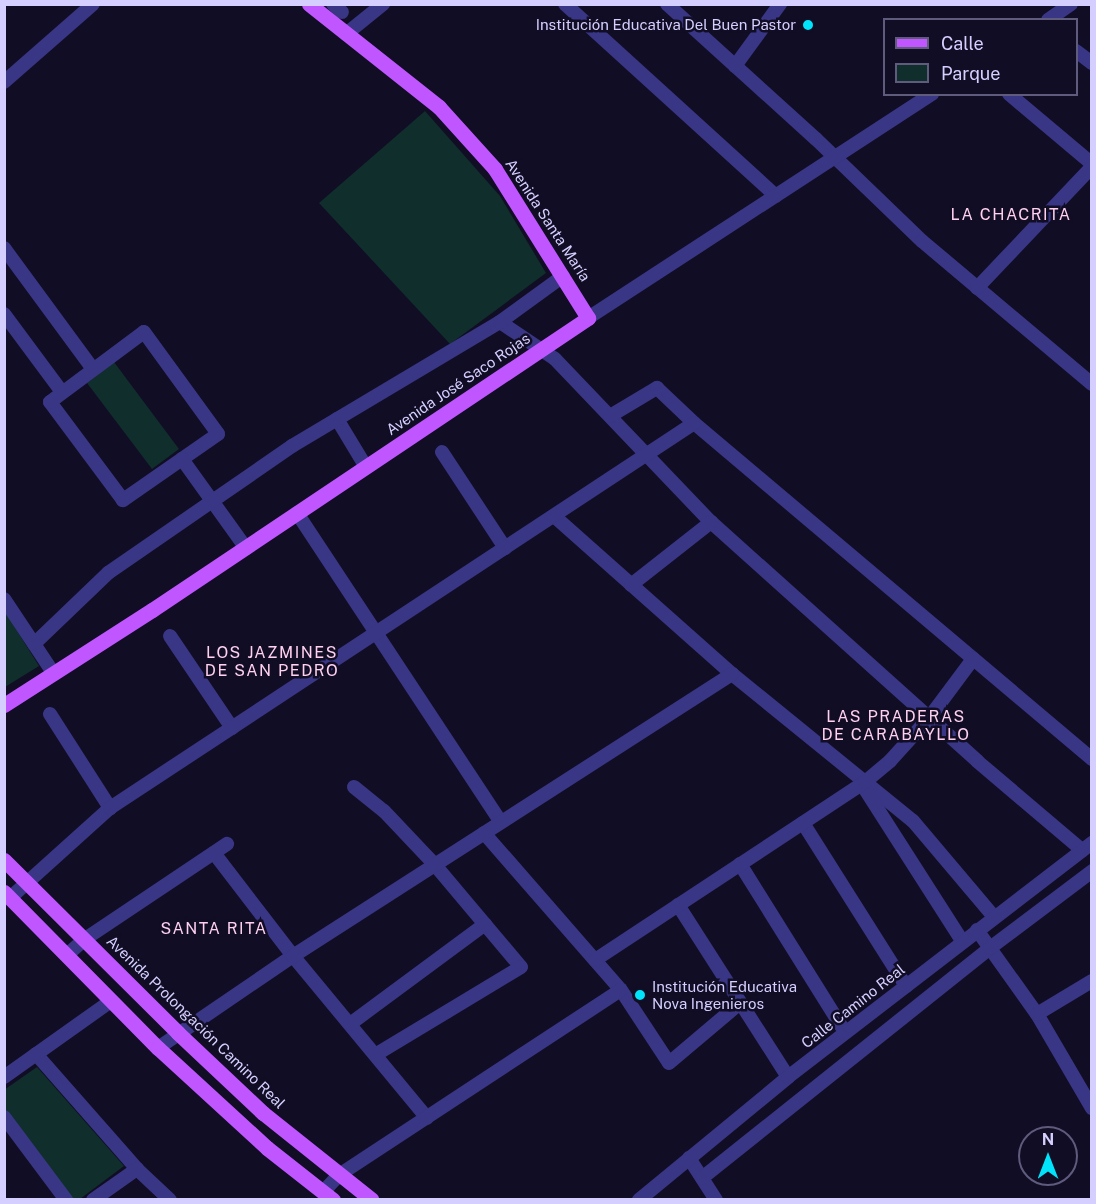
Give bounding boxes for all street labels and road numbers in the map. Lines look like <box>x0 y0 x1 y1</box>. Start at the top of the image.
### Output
street label: Avenida Santa María <box>502 155 594 285</box>
street label: Avenida José Saco Rojas <box>383 329 533 439</box>
street label: Avenida Prolongación Camino Real <box>103 932 289 1112</box>
street label: Calle Camino Real <box>798 960 908 1052</box>

